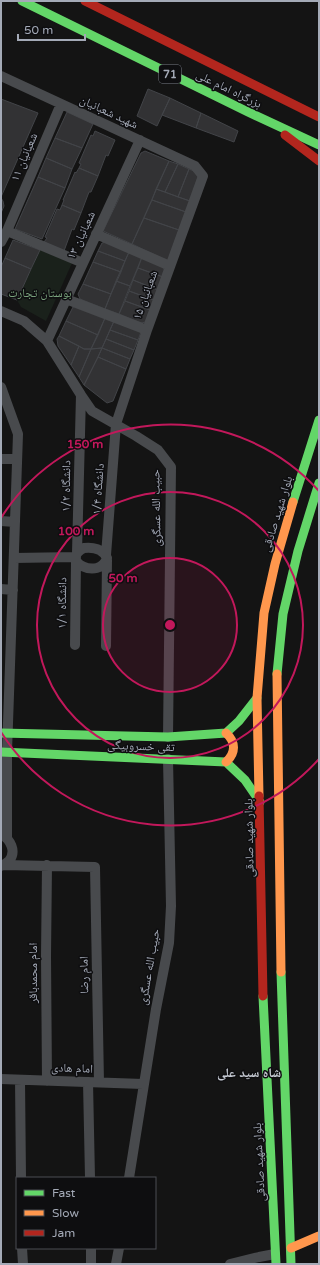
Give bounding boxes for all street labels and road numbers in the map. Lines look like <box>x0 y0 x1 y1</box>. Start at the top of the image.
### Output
road number: 71 <box>159 65 181 83</box>
street label: بزرگراه امام علی <box>194 67 264 112</box>
street label: شهید شعبانیان <box>77 92 140 132</box>
street label: شعبانیان ۱۱ <box>8 131 41 183</box>
street label: شعبانیان ۱۳ <box>64 209 98 261</box>
street label: شعبانیان ۱۵ <box>130 269 161 321</box>
street label: دانشگاه ۱/۲ <box>59 460 73 512</box>
street label: دانشگاه ۱/۴ <box>89 463 107 515</box>
street label: حبیب الله عسگری <box>148 469 164 547</box>
street label: بلوار شهید صادقی <box>259 474 296 554</box>
street label: دانشگاه ۱/۱ <box>55 577 69 629</box>
street label: تقی خسروبیگی <box>107 738 175 755</box>
street label: بلوار شهید صادقی <box>241 798 257 878</box>
street label: حبیب الله عسگری <box>135 927 163 1006</box>
street label: امام محمدباقر <box>26 943 41 1004</box>
street label: امام رضا <box>77 956 92 994</box>
street label: امام هادی <box>51 1060 93 1077</box>
street label: بلوار شهید صادقی <box>250 1122 268 1202</box>

